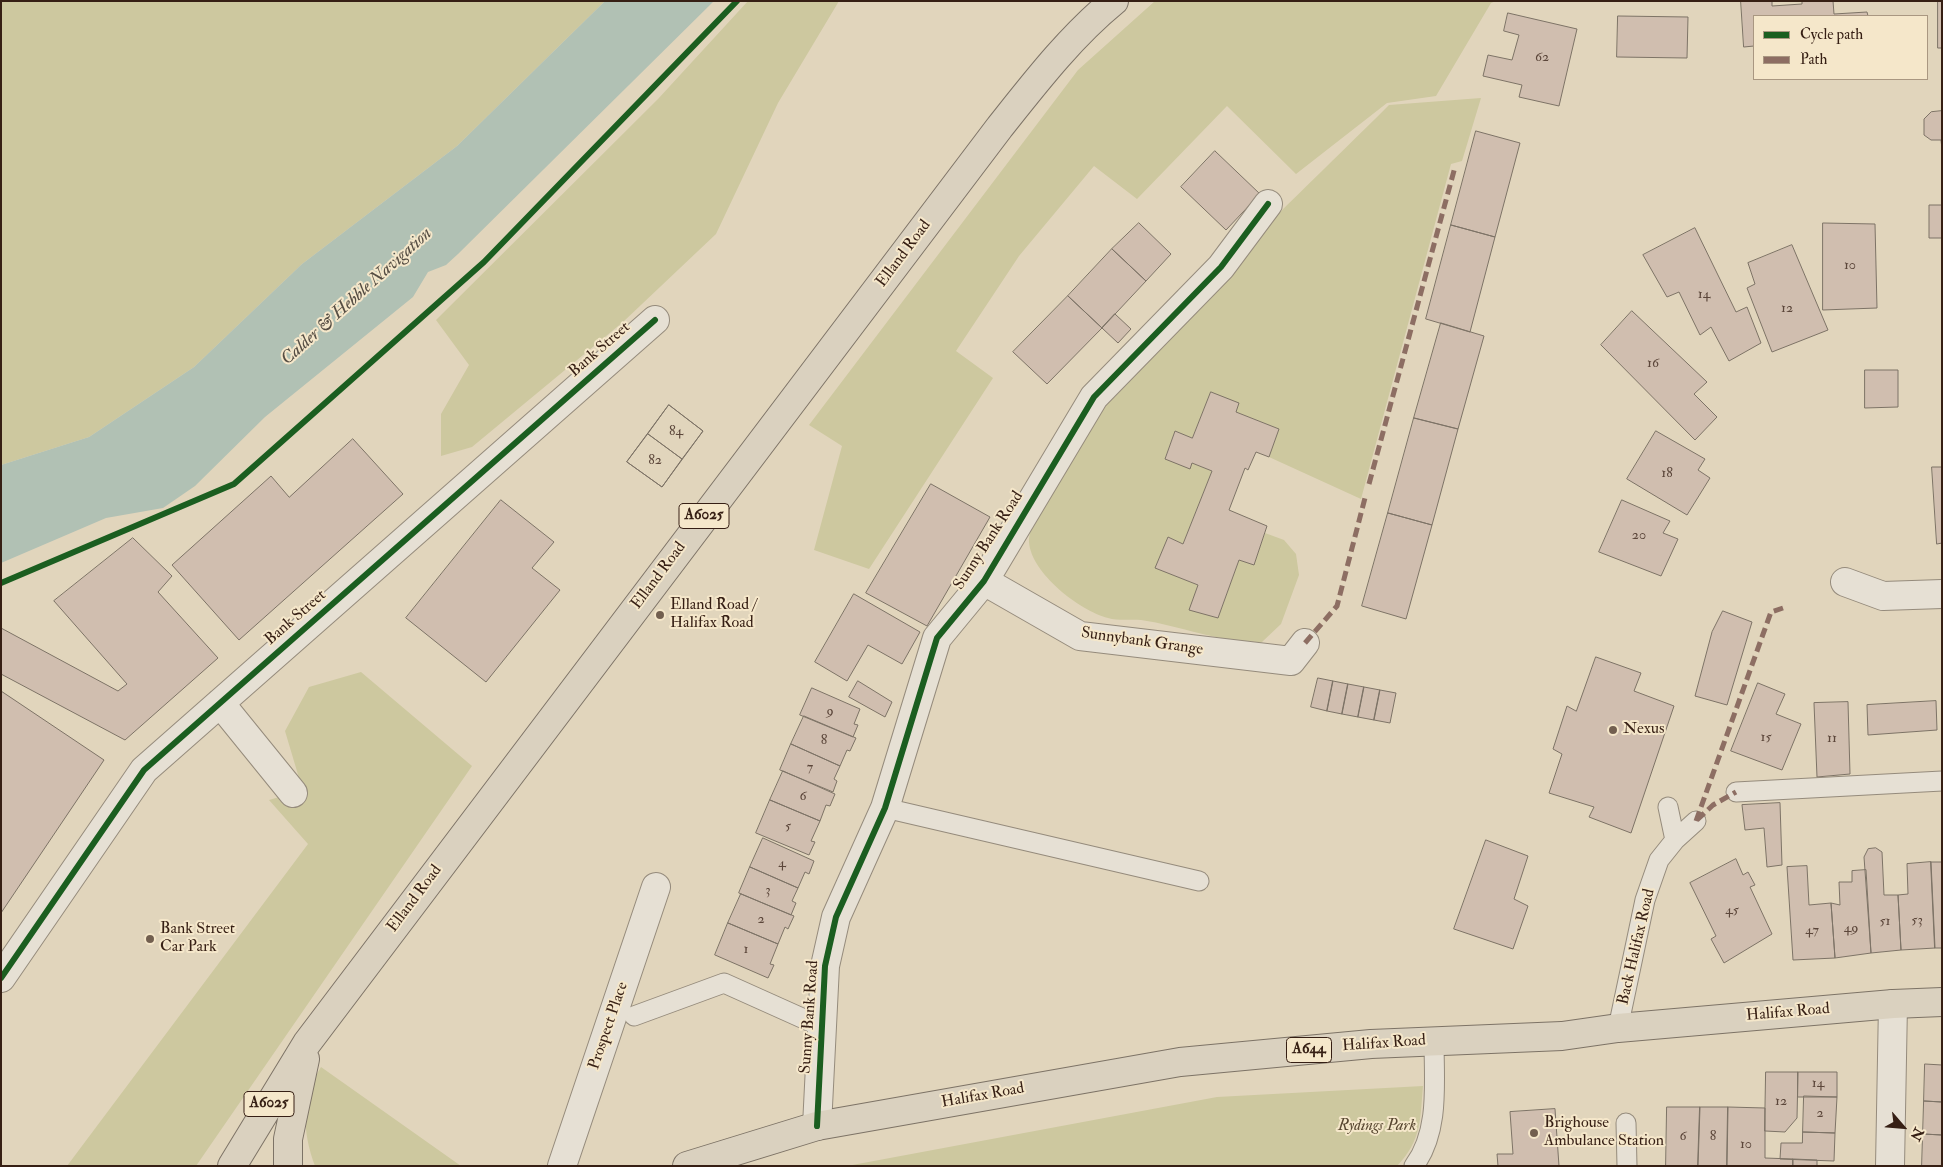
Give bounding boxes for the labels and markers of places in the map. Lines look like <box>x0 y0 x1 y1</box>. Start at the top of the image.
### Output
place label: Elland Road / Halifax Road <box>670 596 757 634</box>
marker: Elland Road / Halifax Road <box>654 609 666 621</box>
place label: Nexus <box>1623 720 1665 740</box>
marker: Nexus <box>1607 724 1619 736</box>
place label: Bank Street Car Park <box>160 920 235 958</box>
marker: Bank Street Car Park <box>144 933 156 945</box>
place label: Brighouse Ambulance Station <box>1544 1114 1664 1152</box>
marker: Brighouse Ambulance Station <box>1528 1127 1540 1139</box>

